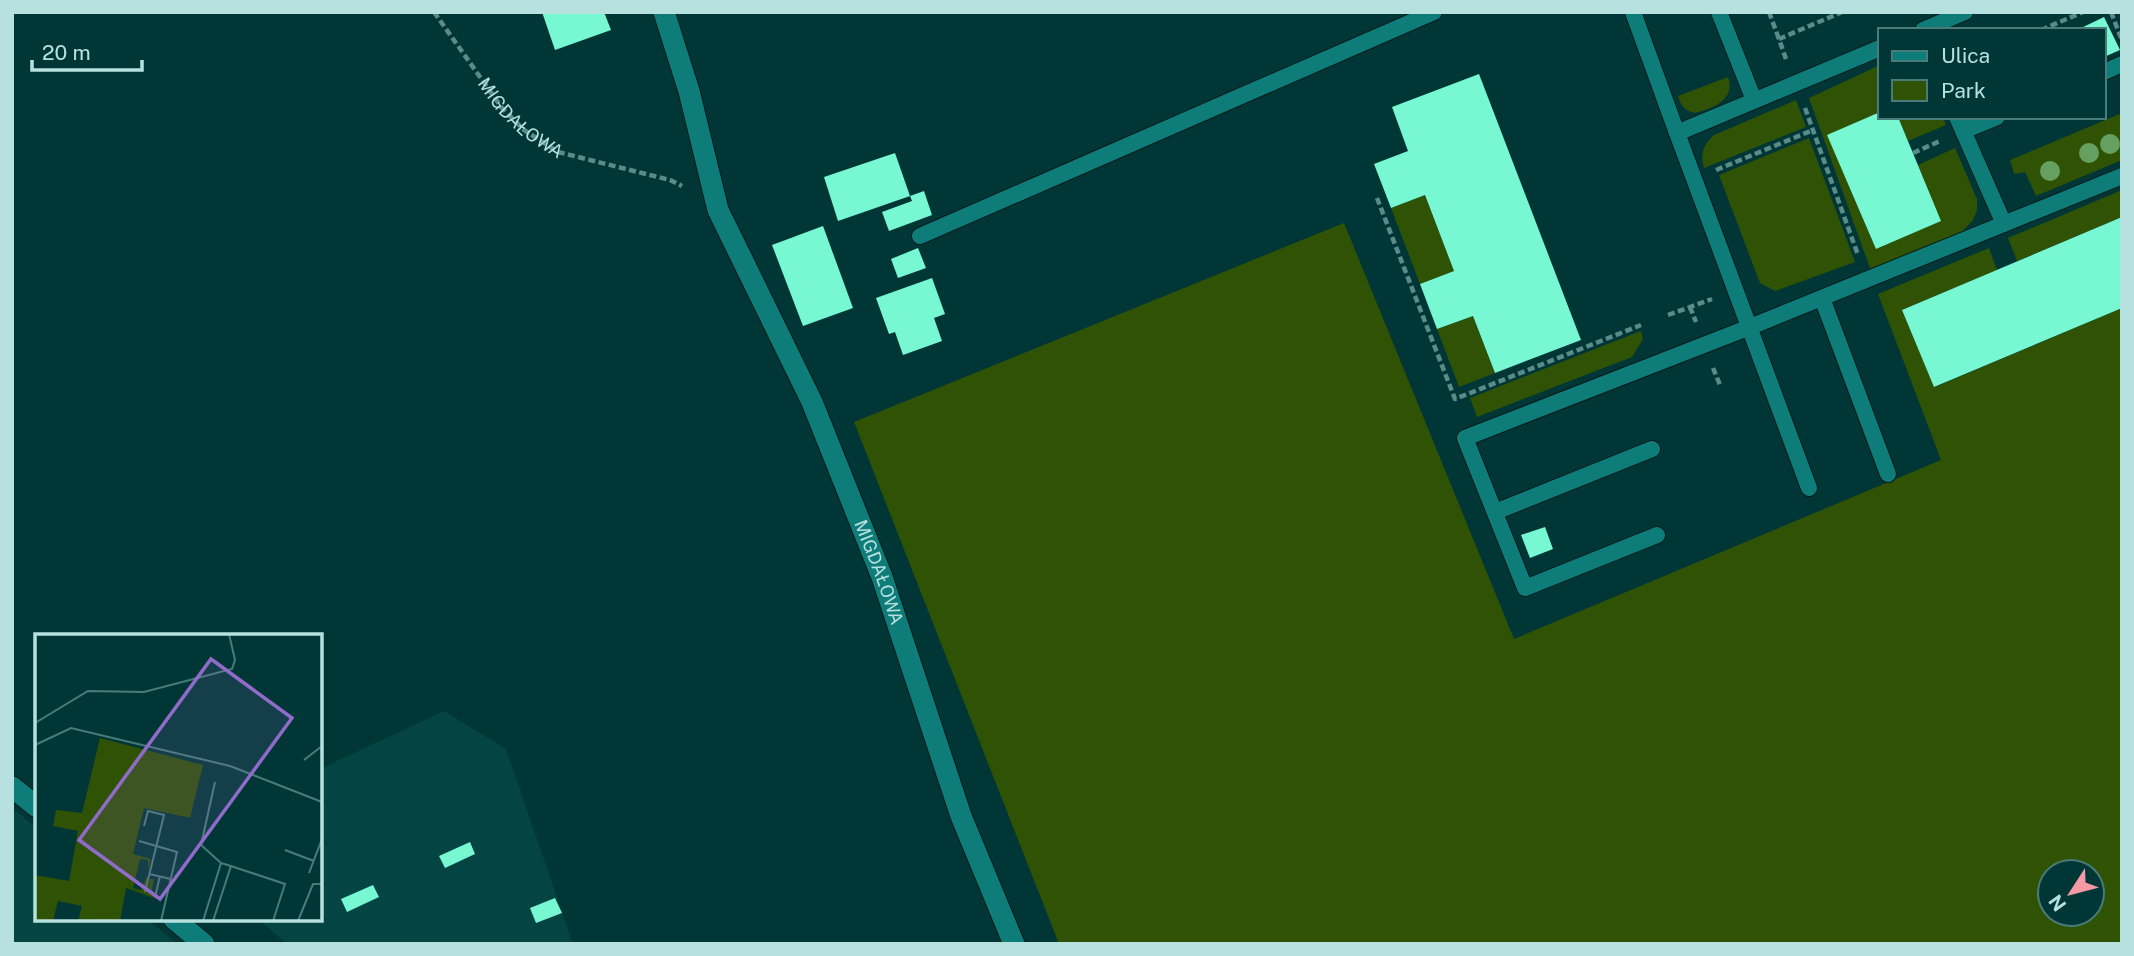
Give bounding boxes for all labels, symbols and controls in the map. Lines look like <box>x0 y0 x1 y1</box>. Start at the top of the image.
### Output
scale bar <box>32 28 142 72</box>
legend <box>1878 28 2106 119</box>
text: 20 m <box>42 40 91 65</box>
text: Ulica <box>1941 43 1990 68</box>
street label: MIGDAŁOWA <box>474 73 567 163</box>
text: Park <box>1941 78 1986 103</box>
street label: MIGDAŁOWA <box>850 517 908 627</box>
inset map <box>35 634 322 921</box>
north arrow <box>2036 858 2106 928</box>
text: N <box>2044 891 2071 915</box>

